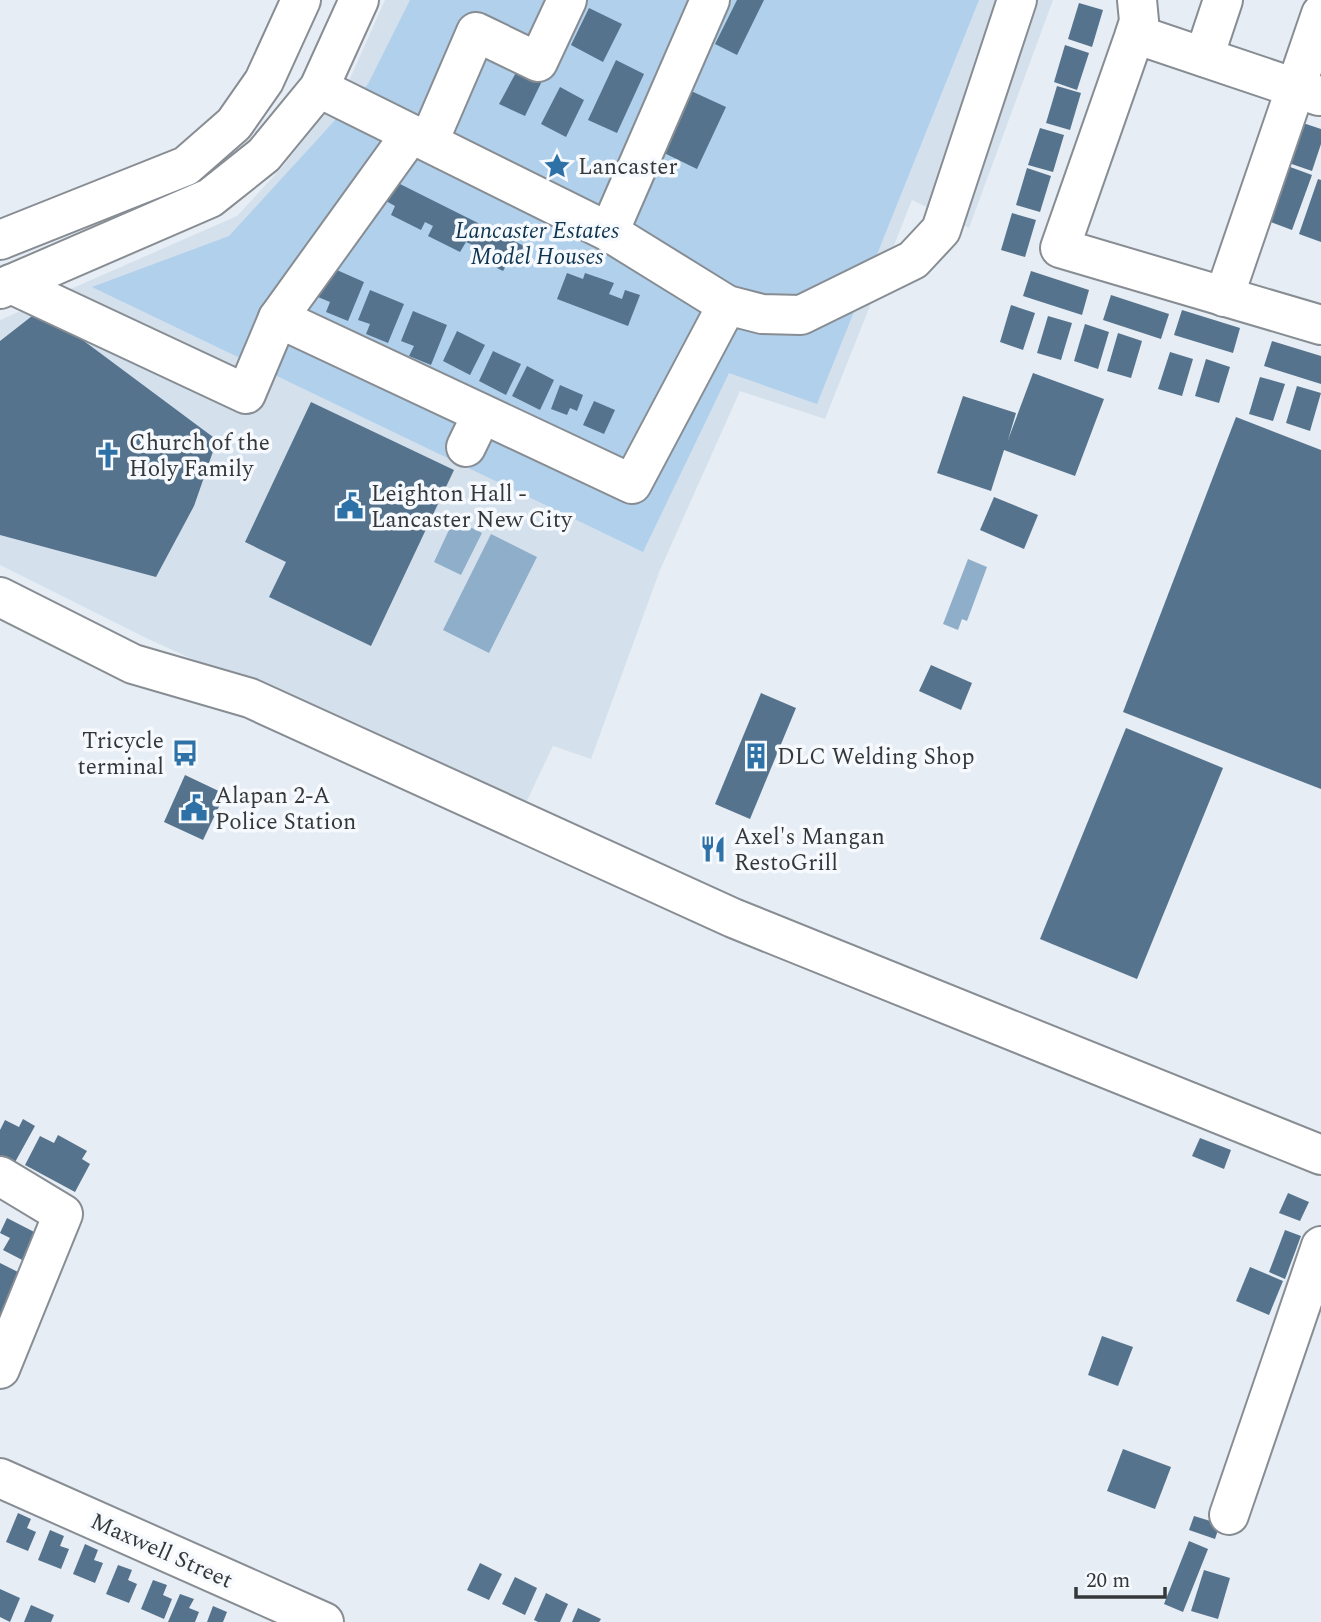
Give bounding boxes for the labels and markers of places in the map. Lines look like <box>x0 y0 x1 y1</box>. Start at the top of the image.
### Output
place label: Lancaster <box>578 150 678 185</box>
place icon: Lancaster <box>542 151 572 181</box>
place label: Church of the Holy Family <box>129 426 270 487</box>
church icon: Church of the Holy Family <box>93 440 123 470</box>
place label: Leighton Hall - Lancaster New City <box>371 477 573 538</box>
public building icon: Leighton Hall - Lancaster New City <box>335 491 365 521</box>
place label: Tricycle terminal <box>78 724 164 785</box>
bus stop icon: Tricycle terminal <box>170 738 200 768</box>
place label: DLC Welding Shop <box>777 740 975 775</box>
building icon: DLC Welding Shop <box>741 741 771 771</box>
place label: Alapan 2-A Police Station <box>215 779 356 840</box>
public building icon: Alapan 2-A Police Station <box>179 793 209 823</box>
place label: Axel's Mangan RestoGrill <box>734 820 885 881</box>
restaurant icon: Axel's Mangan RestoGrill <box>698 834 728 864</box>

